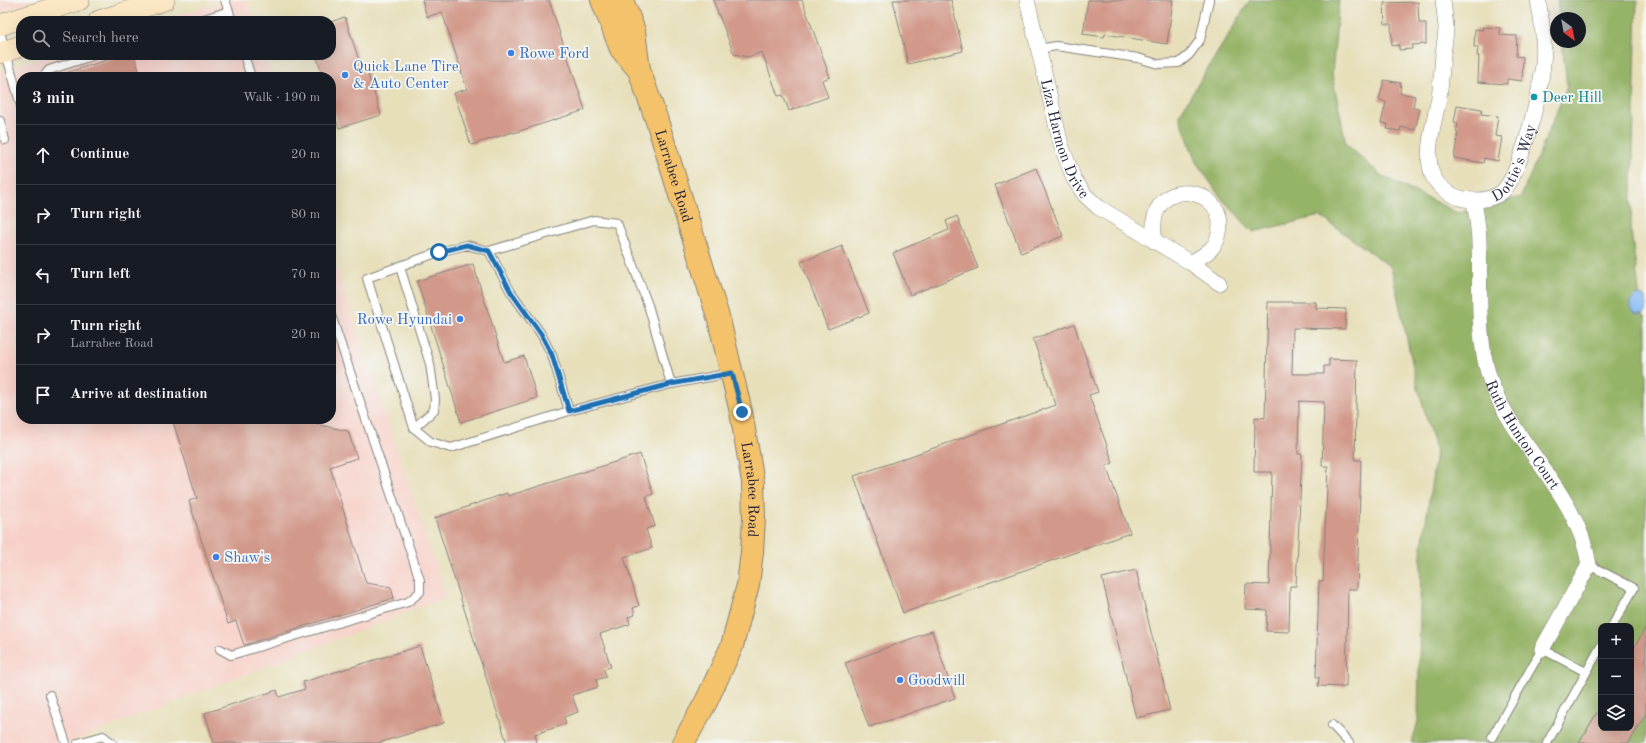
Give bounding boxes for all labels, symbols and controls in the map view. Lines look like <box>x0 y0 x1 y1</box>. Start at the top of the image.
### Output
north arrow <box>1550 12 1586 48</box>
search box <box>16 16 336 60</box>
icon: search <box>30 27 52 49</box>
text: Search here <box>62 31 139 46</box>
place label: Rowe Ford <box>519 47 590 62</box>
marker: Rowe Ford <box>506 48 516 58</box>
place label: Quick Lane Tire & Auto Center <box>353 60 459 92</box>
marker: Quick Lane Tire & Auto Center <box>340 70 350 80</box>
street label: Liza Harmon Drive <box>1037 78 1091 202</box>
text: 3 min <box>32 90 75 107</box>
text: Walk · 190 m <box>243 91 320 104</box>
place label: Deer Hill <box>1542 91 1602 106</box>
marker: Deer Hill <box>1529 92 1539 102</box>
street label: Dottie's Way <box>1490 123 1539 206</box>
street label: Larrabee Road <box>651 128 694 225</box>
icon: ahead <box>32 144 54 166</box>
text: Continue <box>70 147 129 162</box>
text: 20 m <box>291 148 320 161</box>
icon: right <box>32 204 54 226</box>
text: Turn right <box>70 207 141 222</box>
text: 80 m <box>291 208 320 221</box>
route start <box>430 243 448 261</box>
icon: left <box>32 264 54 286</box>
text: Turn left <box>70 267 130 282</box>
text: 70 m <box>291 268 320 281</box>
place label: Rowe Hyundai <box>357 313 452 328</box>
marker: Rowe Hyundai <box>455 314 465 324</box>
text: Turn right <box>70 319 141 334</box>
icon: right <box>32 324 54 346</box>
text: 20 m <box>291 328 320 341</box>
text: Larrabee Road <box>70 337 153 350</box>
street label: Ruth Hunton Court <box>1482 378 1561 493</box>
icon: arrive <box>32 384 54 406</box>
text: Arrive at destination <box>70 387 208 402</box>
route end <box>733 403 751 421</box>
street label: Larrabee Road <box>737 441 760 538</box>
place label: Shaw's <box>224 551 270 566</box>
marker: Shaw's <box>211 552 221 562</box>
map controls <box>1598 623 1634 731</box>
button: + <box>1598 623 1634 659</box>
button: − <box>1598 659 1634 695</box>
place label: Goodwill <box>908 674 965 689</box>
marker: Goodwill <box>895 675 905 685</box>
button: layers <box>1598 695 1634 731</box>

